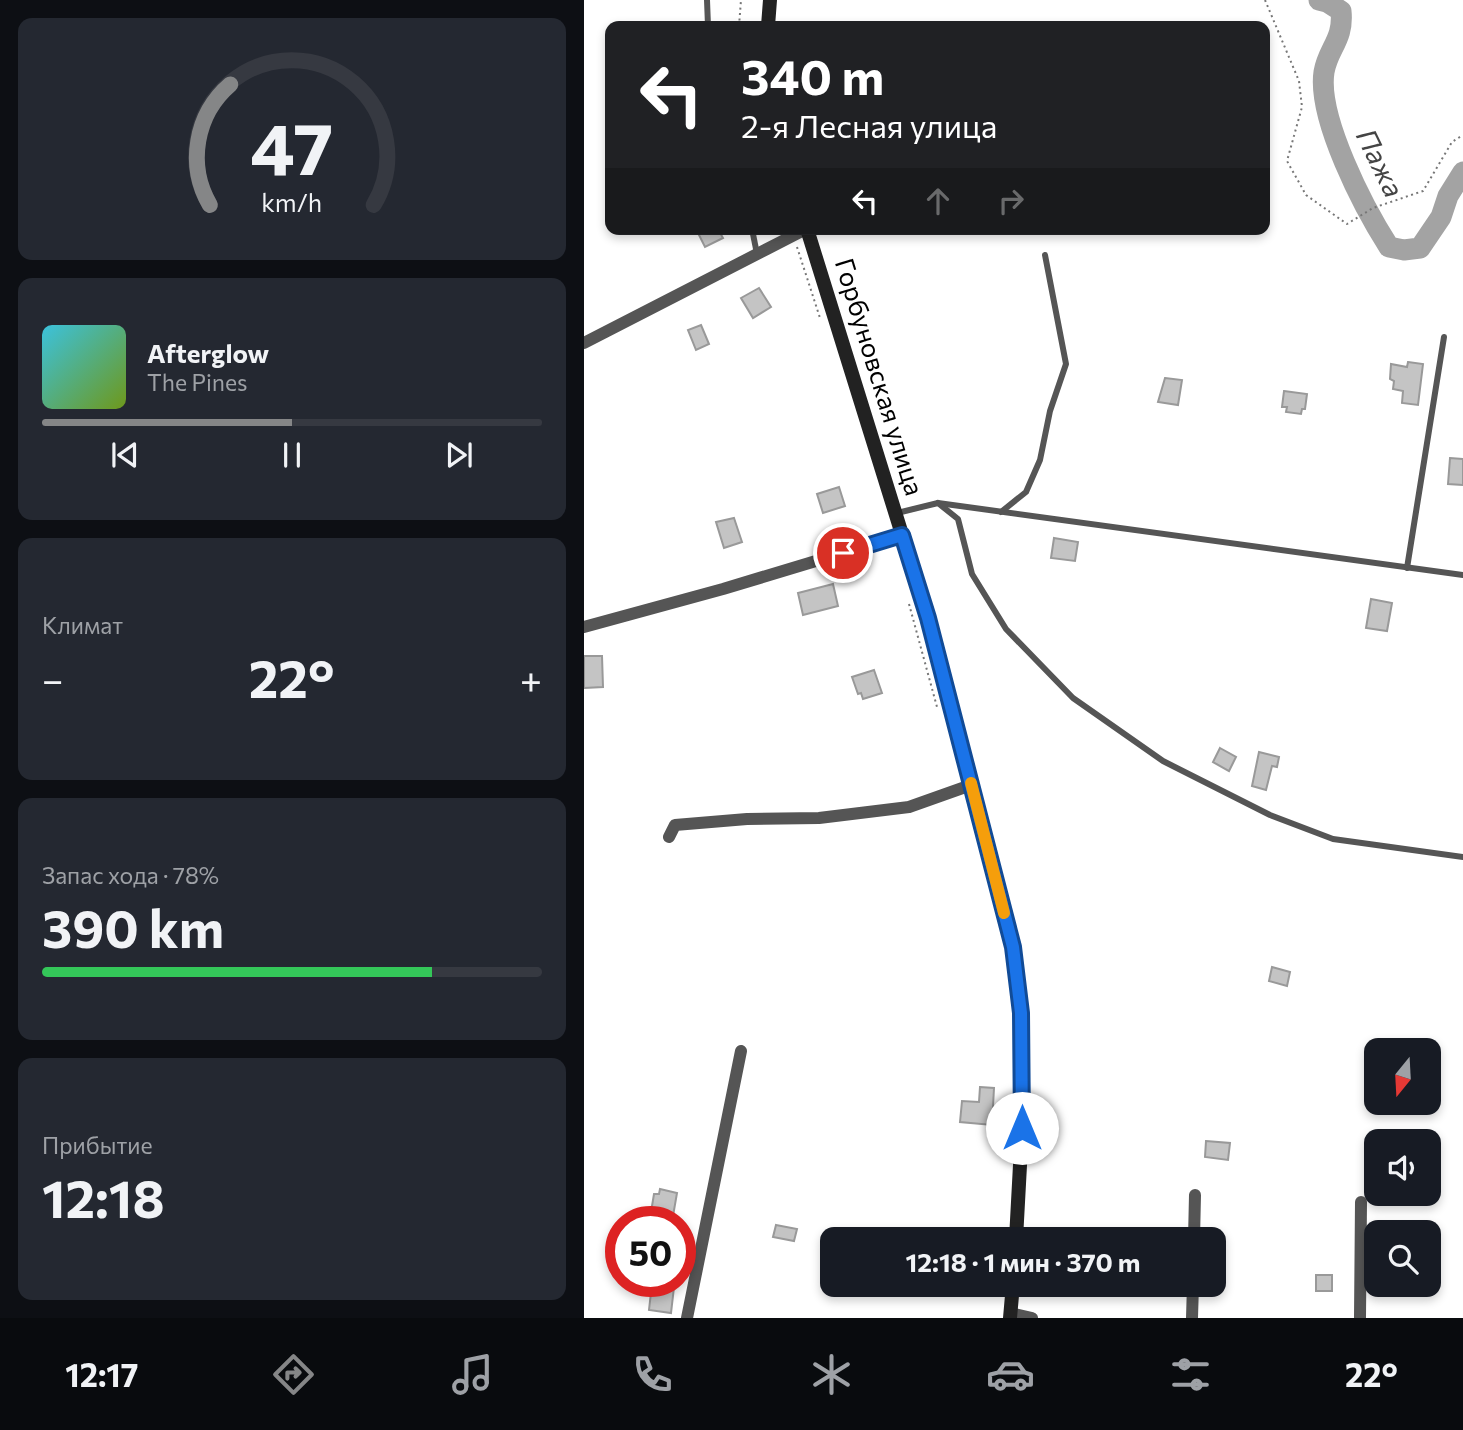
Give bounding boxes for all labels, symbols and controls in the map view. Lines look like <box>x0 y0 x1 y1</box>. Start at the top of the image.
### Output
text: 340 m <box>741 45 884 105</box>
icon: left <box>626 49 717 140</box>
text: 47 <box>250 101 334 190</box>
text: 2-я Лесная улица <box>741 105 997 145</box>
water label: Пажа <box>1350 123 1412 202</box>
icon: left <box>846 182 884 220</box>
icon: ahead <box>919 182 957 220</box>
icon: right <box>992 182 1030 220</box>
text: km/h <box>262 187 322 217</box>
street label: Горбуновская улица <box>830 254 931 499</box>
text: Afterglow <box>147 337 269 368</box>
text: The Pines <box>147 368 248 396</box>
icon: previous <box>106 436 144 474</box>
icon: pause <box>273 436 311 474</box>
icon: next <box>440 436 478 474</box>
pin <box>813 523 873 583</box>
icon: arrive <box>824 534 862 572</box>
text: Климат <box>42 611 123 639</box>
text: 22° <box>249 645 334 709</box>
text: − <box>42 655 64 702</box>
text: + <box>520 655 542 702</box>
text: Запас хода · 78% <box>42 861 219 889</box>
text: 390 km <box>42 895 224 959</box>
north arrow <box>1364 1038 1442 1115</box>
map controls <box>1364 1038 1441 1297</box>
position arrow <box>985 1091 1059 1165</box>
button: sound <box>1364 1129 1441 1206</box>
text: Прибытие <box>42 1131 153 1159</box>
text: 12:18 <box>42 1165 165 1229</box>
speed limit sign: 50 <box>605 1206 696 1297</box>
button: search <box>1364 1220 1441 1297</box>
text: 12:18 · 1 мин · 370 m <box>905 1246 1141 1277</box>
icon: directions <box>269 1350 318 1399</box>
icon: music <box>448 1350 497 1399</box>
icon: phone <box>628 1350 677 1399</box>
icon: climate <box>807 1350 856 1399</box>
icon: car <box>986 1350 1035 1399</box>
icon: filters <box>1166 1350 1215 1399</box>
text: 12:17 <box>65 1354 138 1394</box>
text: 22° <box>1345 1354 1398 1394</box>

